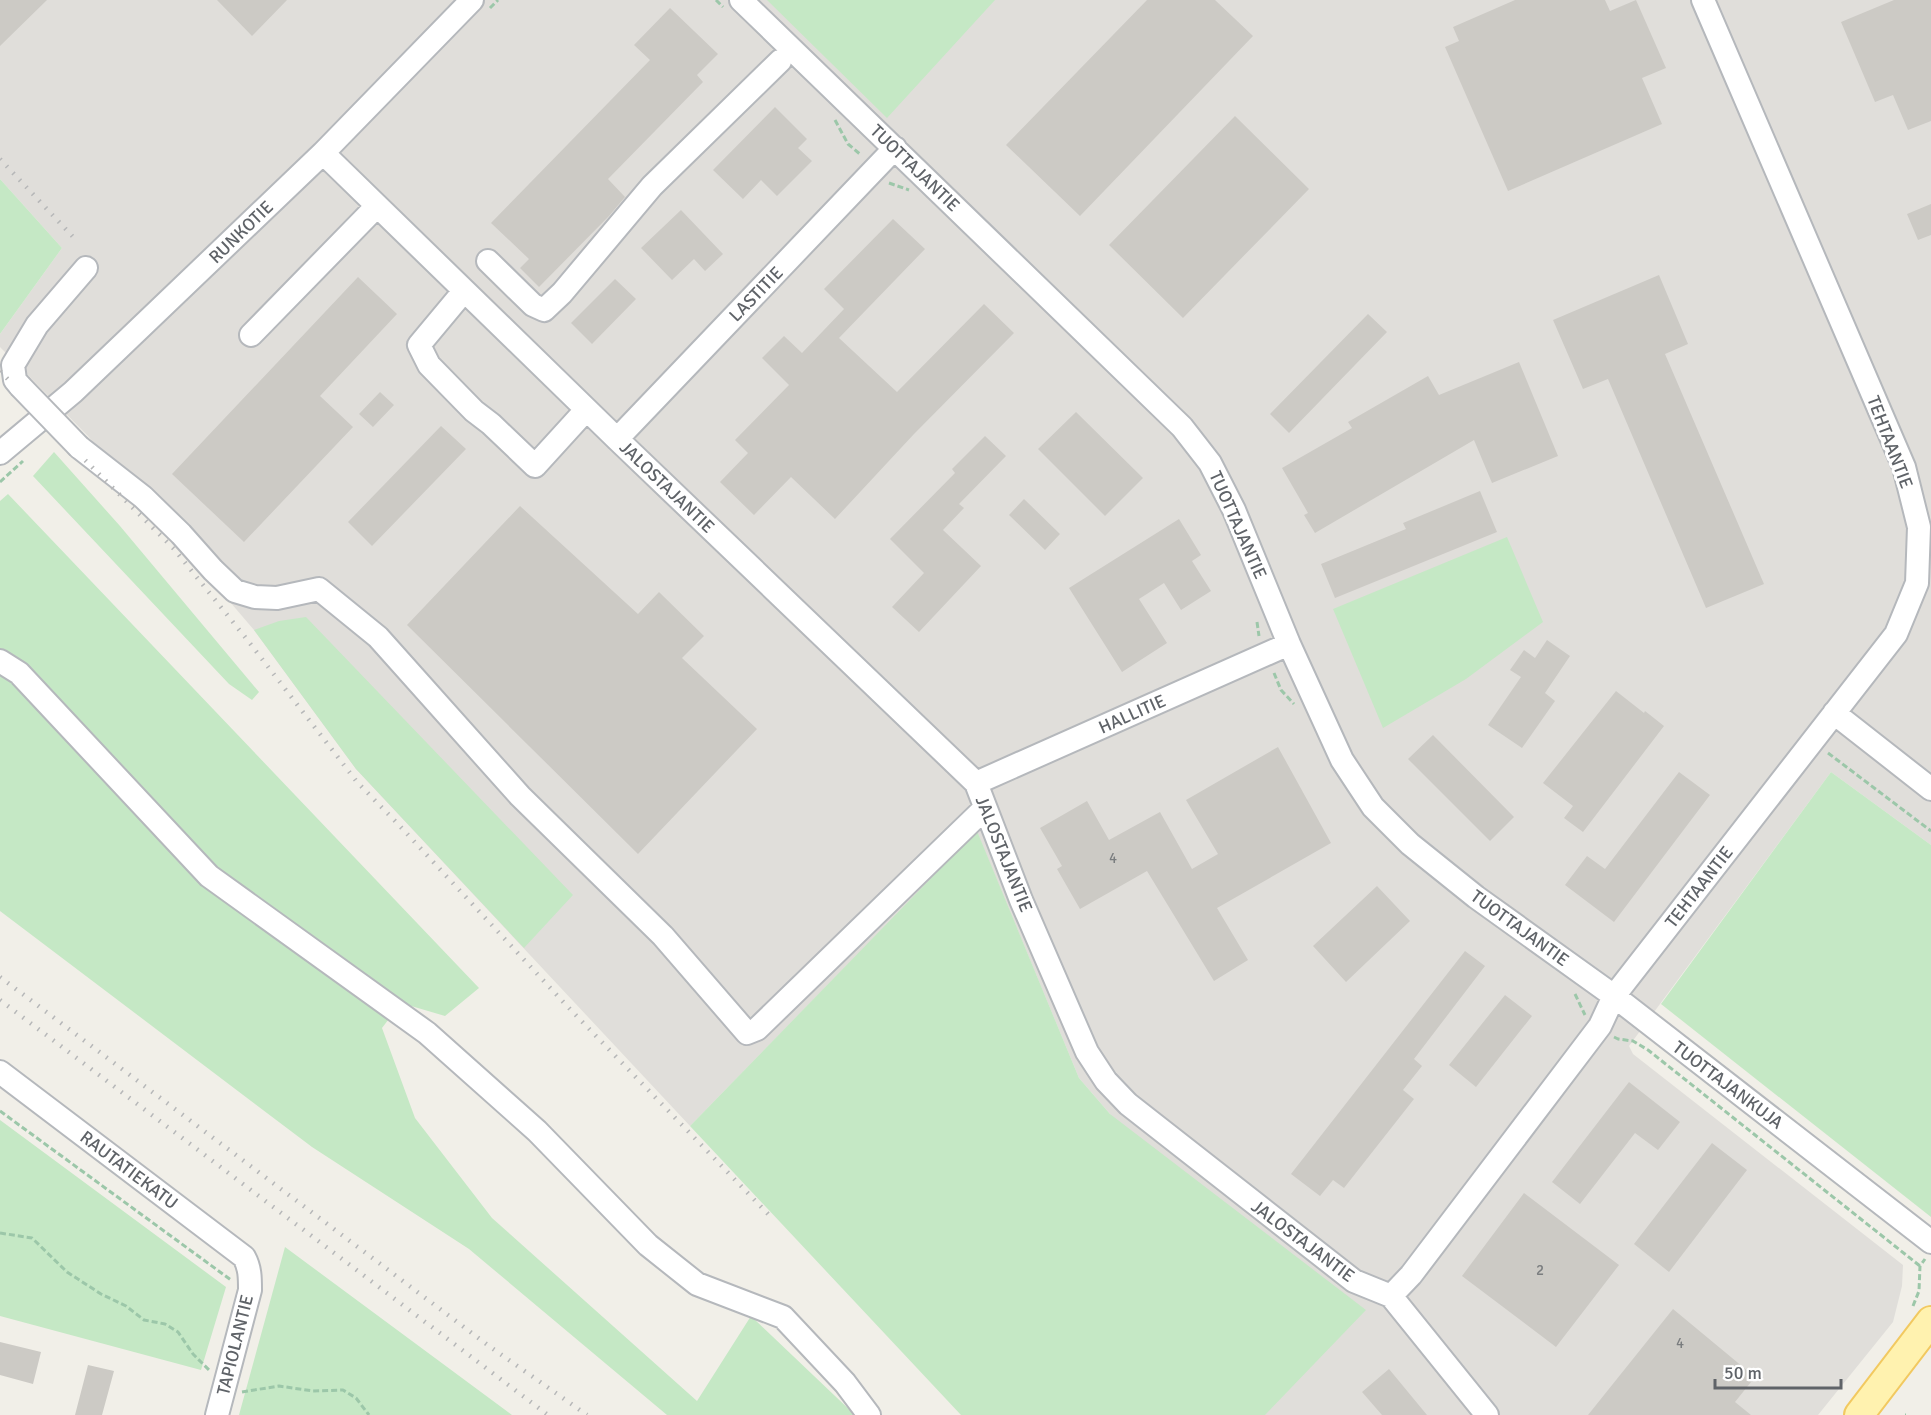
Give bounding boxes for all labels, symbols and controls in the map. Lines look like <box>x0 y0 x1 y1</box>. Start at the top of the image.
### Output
street label: TUOTTAJANTIE <box>866 120 964 216</box>
street label: RUNKOTIE <box>204 196 278 268</box>
street label: LASTITIE <box>724 262 788 326</box>
street label: TEHTAANTIE <box>1862 393 1918 491</box>
street label: JALOSTAJANTIE <box>615 436 719 538</box>
street label: TUOTTAJANTIE <box>1204 468 1272 582</box>
street label: HALLITIE <box>1095 689 1169 739</box>
street label: JALOSTAJANTIE <box>971 793 1037 915</box>
street label: TEHTAANTIE <box>1660 842 1738 932</box>
house number: 4 <box>1109 849 1117 867</box>
street label: TUOTTAJANTIE <box>1467 885 1573 971</box>
street label: TUOTTAJANKUJA <box>1668 1036 1788 1134</box>
street label: RAUTATIEKATU <box>76 1126 182 1214</box>
street label: JALOSTAJANTIE <box>1247 1195 1359 1287</box>
house number: 2 <box>1536 1261 1544 1279</box>
street label: TAPIOLANTIE <box>212 1292 258 1398</box>
house number: 4 <box>1676 1334 1684 1352</box>
scale bar <box>1715 1352 1841 1390</box>
text: 50 m <box>1724 1362 1762 1384</box>

